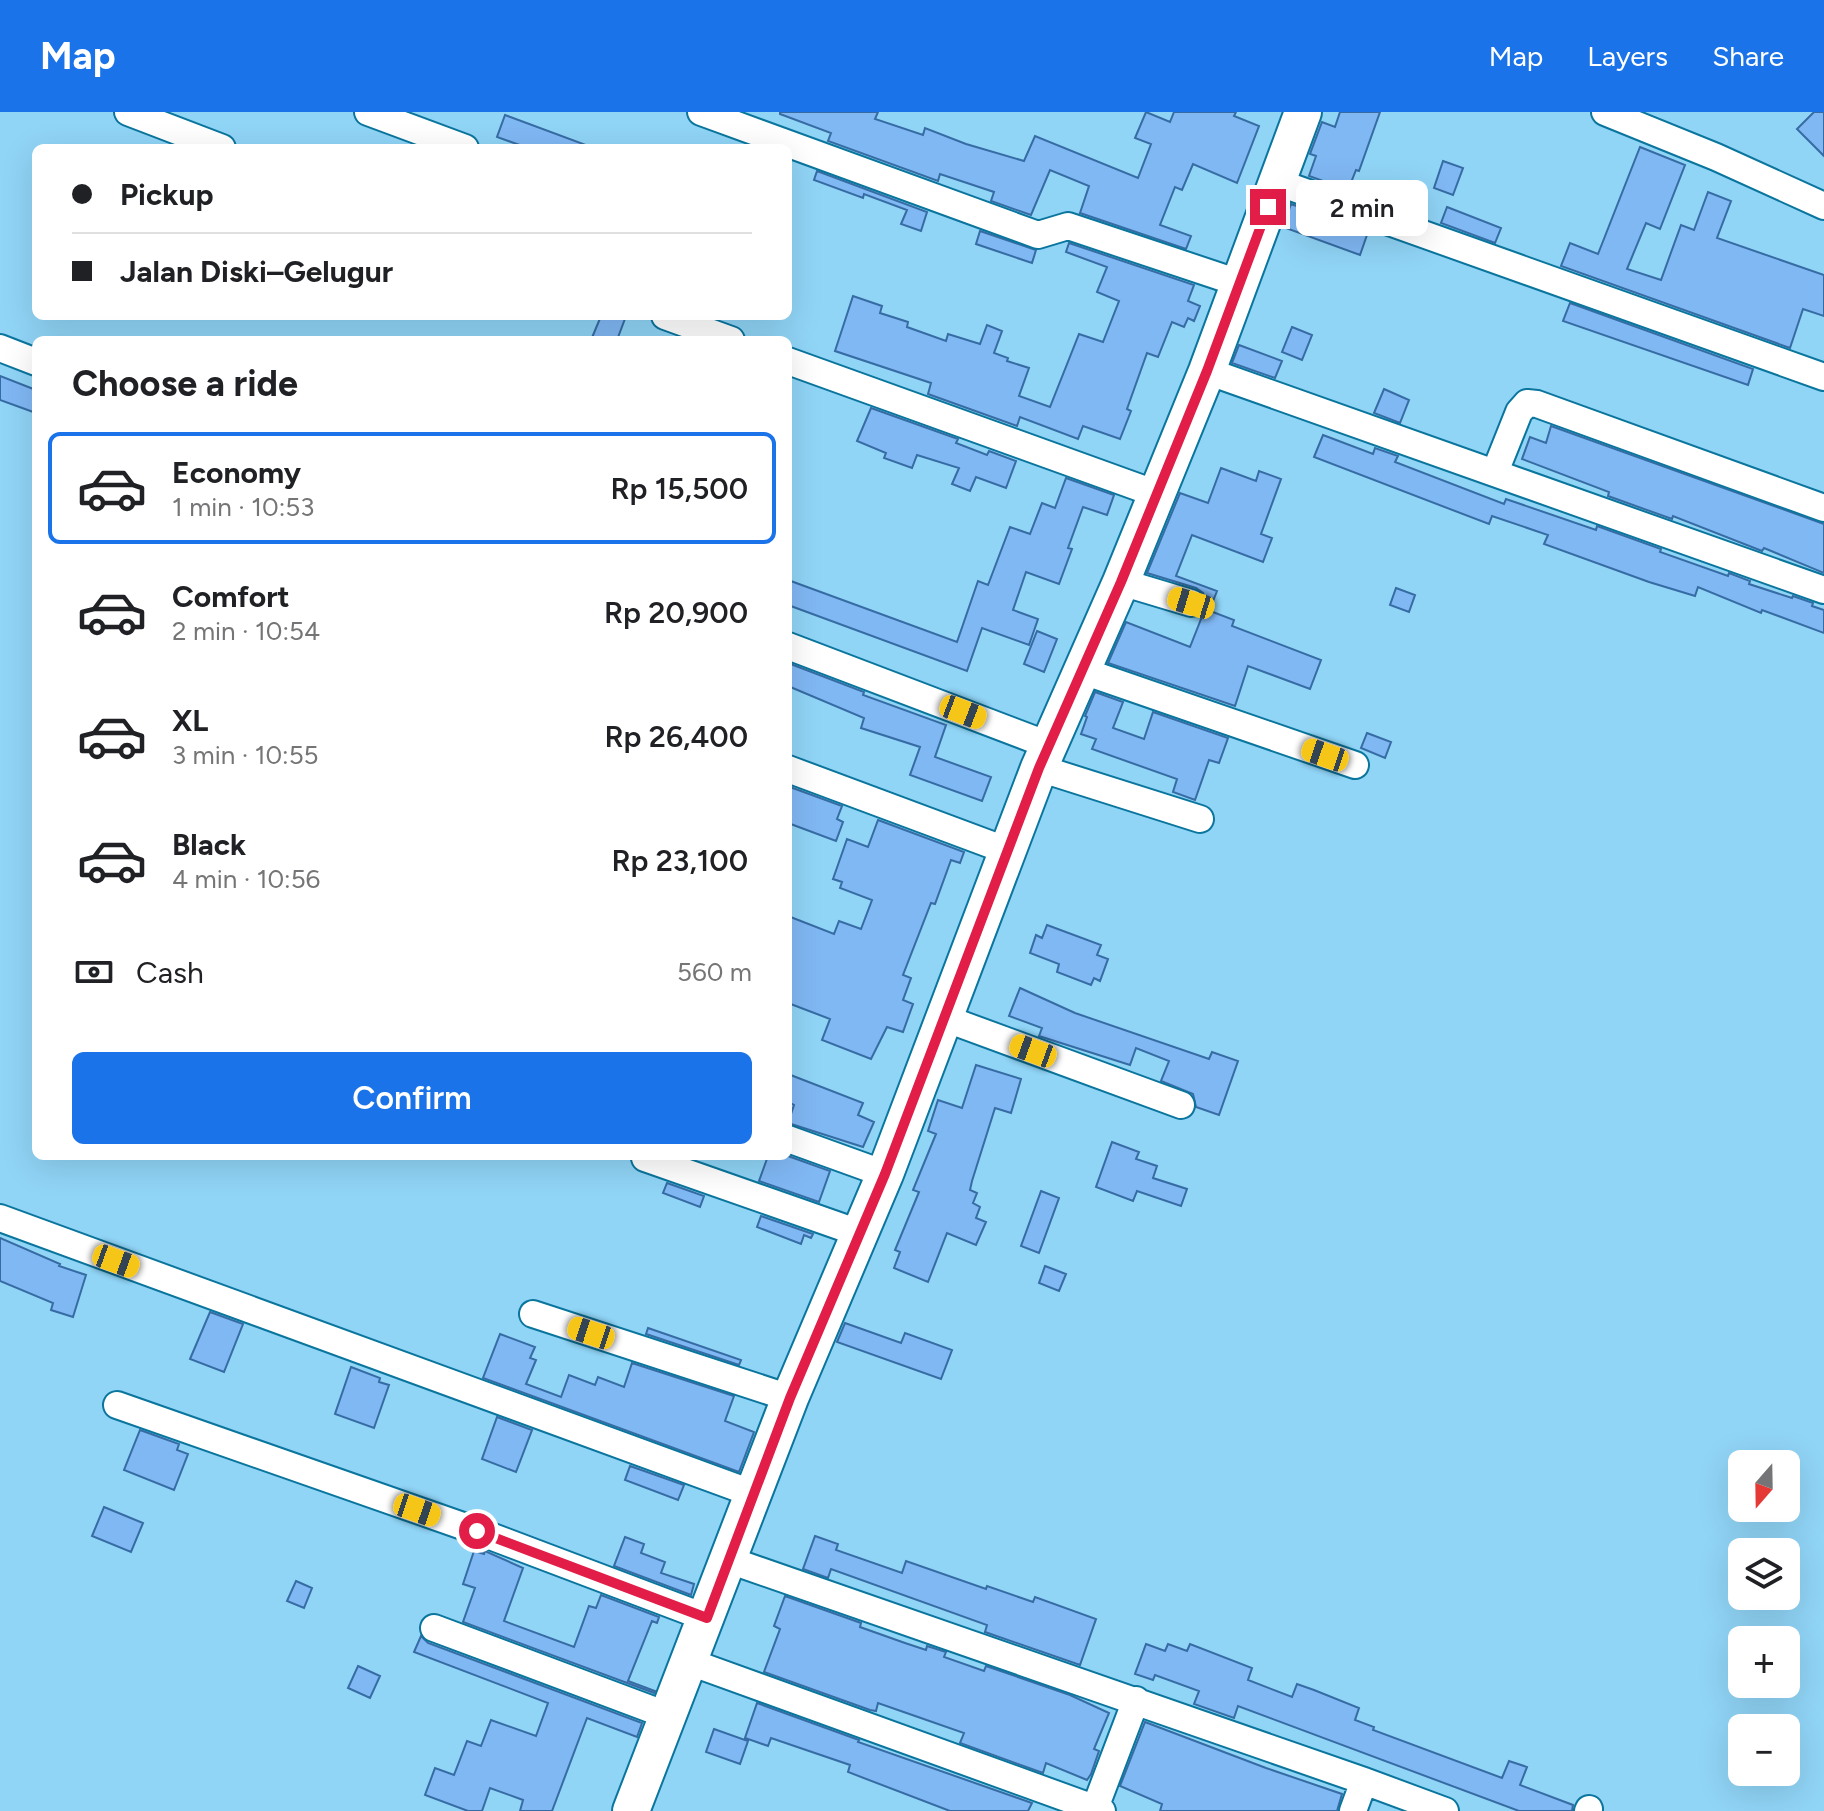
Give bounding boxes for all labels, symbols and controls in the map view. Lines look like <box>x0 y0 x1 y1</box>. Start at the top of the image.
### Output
text: Map <box>40 33 116 79</box>
text: Map <box>1489 39 1543 73</box>
text: Layers <box>1587 39 1668 73</box>
text: Share <box>1712 39 1784 73</box>
text: Pickup <box>120 176 214 213</box>
callout: 2 min <box>1296 179 1428 235</box>
route end <box>1250 189 1286 225</box>
text: 2 min <box>1330 192 1394 224</box>
text: Jalan Diski–Gelugur <box>120 253 393 290</box>
text: Choose a ride <box>72 362 298 405</box>
icon: car <box>76 452 148 524</box>
text: Economy <box>172 454 301 491</box>
text: Rp 15,500 <box>610 470 748 507</box>
text: 1 min · 10:53 <box>172 491 314 523</box>
icon: car <box>76 576 148 648</box>
text: Comfort <box>172 578 290 615</box>
car <box>1165 585 1217 621</box>
text: Rp 20,900 <box>604 594 748 631</box>
text: 2 min · 10:54 <box>172 615 320 647</box>
car <box>936 692 990 732</box>
icon: car <box>76 700 148 772</box>
text: XL <box>172 702 208 739</box>
text: Rp 26,400 <box>605 718 748 755</box>
car <box>1298 736 1352 774</box>
text: 3 min · 10:55 <box>172 739 319 771</box>
icon: car <box>76 824 148 896</box>
text: Black <box>172 826 246 863</box>
text: Rp 23,100 <box>611 842 748 879</box>
text: 4 min · 10:56 <box>172 863 320 895</box>
icon: cash <box>72 950 116 994</box>
text: Cash <box>136 954 204 991</box>
text: 560 m <box>677 956 752 988</box>
car <box>1006 1032 1060 1070</box>
button: Confirm <box>72 1052 752 1144</box>
car <box>89 1242 143 1280</box>
car <box>564 1314 618 1352</box>
north arrow <box>1728 1450 1800 1522</box>
map controls <box>1728 1450 1800 1786</box>
car <box>390 1491 444 1529</box>
route start <box>459 1513 495 1549</box>
button: layers <box>1728 1538 1800 1610</box>
button: + <box>1728 1626 1800 1698</box>
button: − <box>1728 1714 1800 1786</box>

